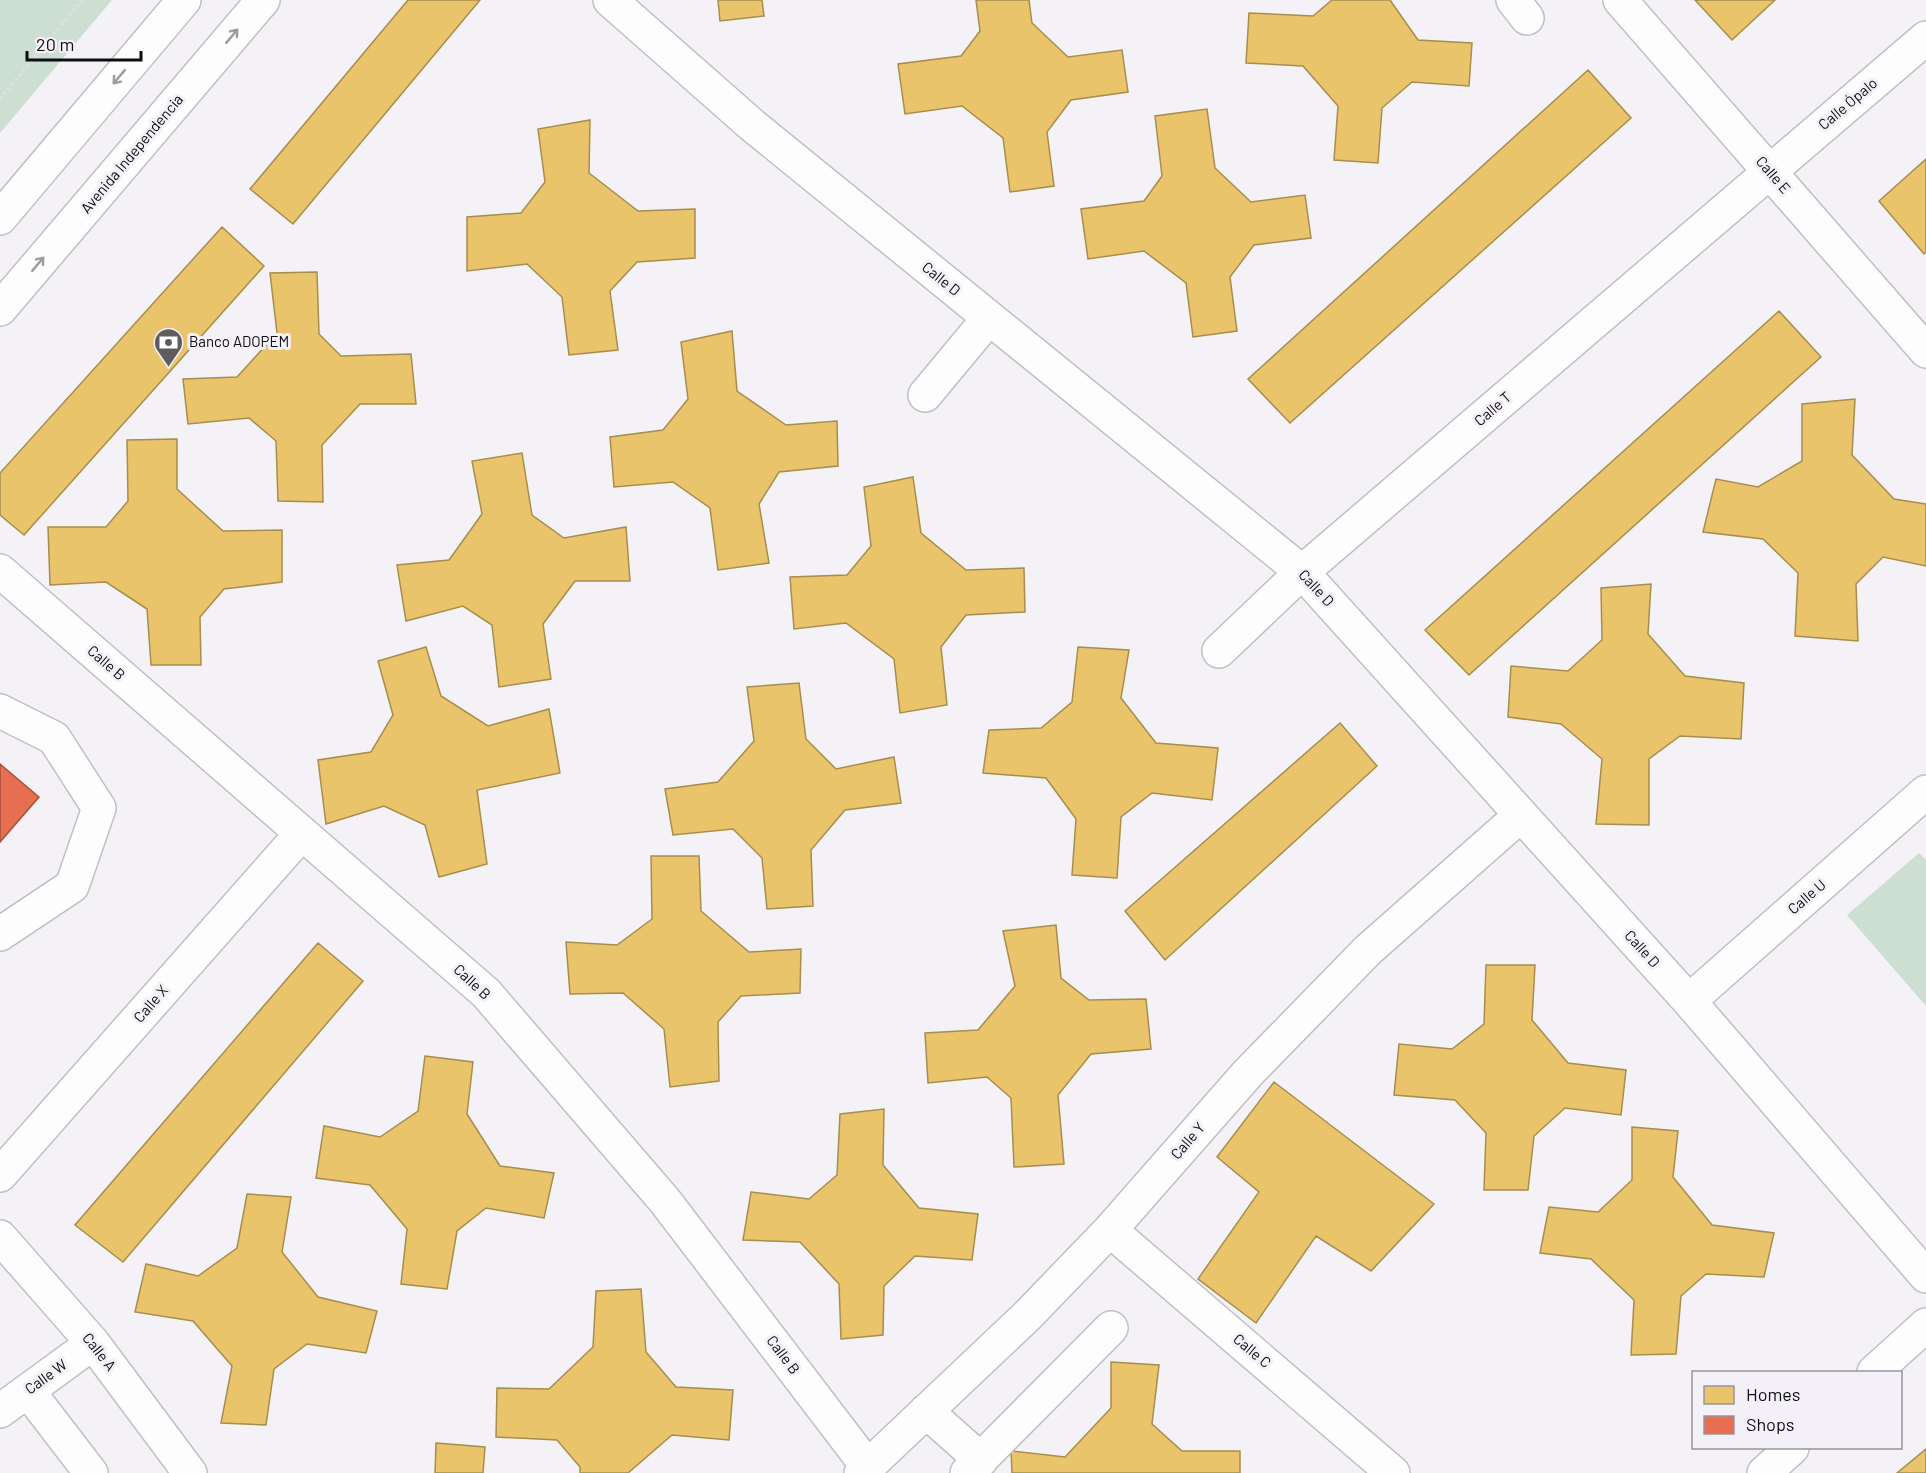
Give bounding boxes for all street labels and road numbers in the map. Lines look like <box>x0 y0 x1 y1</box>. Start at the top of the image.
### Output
street label: Calle Ópalo <box>1814 73 1881 133</box>
street label: Avenida Independencia <box>76 90 186 217</box>
street label: Calle E <box>1753 152 1795 197</box>
street label: Calle D <box>919 257 964 299</box>
street label: Calle T <box>1470 387 1515 429</box>
street label: Calle D <box>1295 565 1338 609</box>
street label: Calle B <box>84 641 129 683</box>
street label: Calle U <box>1784 875 1829 918</box>
street label: Calle D <box>1621 926 1664 971</box>
street label: Calle B <box>450 960 495 1003</box>
street label: Calle X <box>129 981 171 1026</box>
street label: Calle Y <box>1166 1118 1208 1163</box>
street label: Calle A <box>79 1329 120 1374</box>
street label: Calle C <box>1230 1329 1275 1371</box>
street label: Calle B <box>763 1331 804 1377</box>
street label: Calle W <box>21 1355 70 1398</box>

